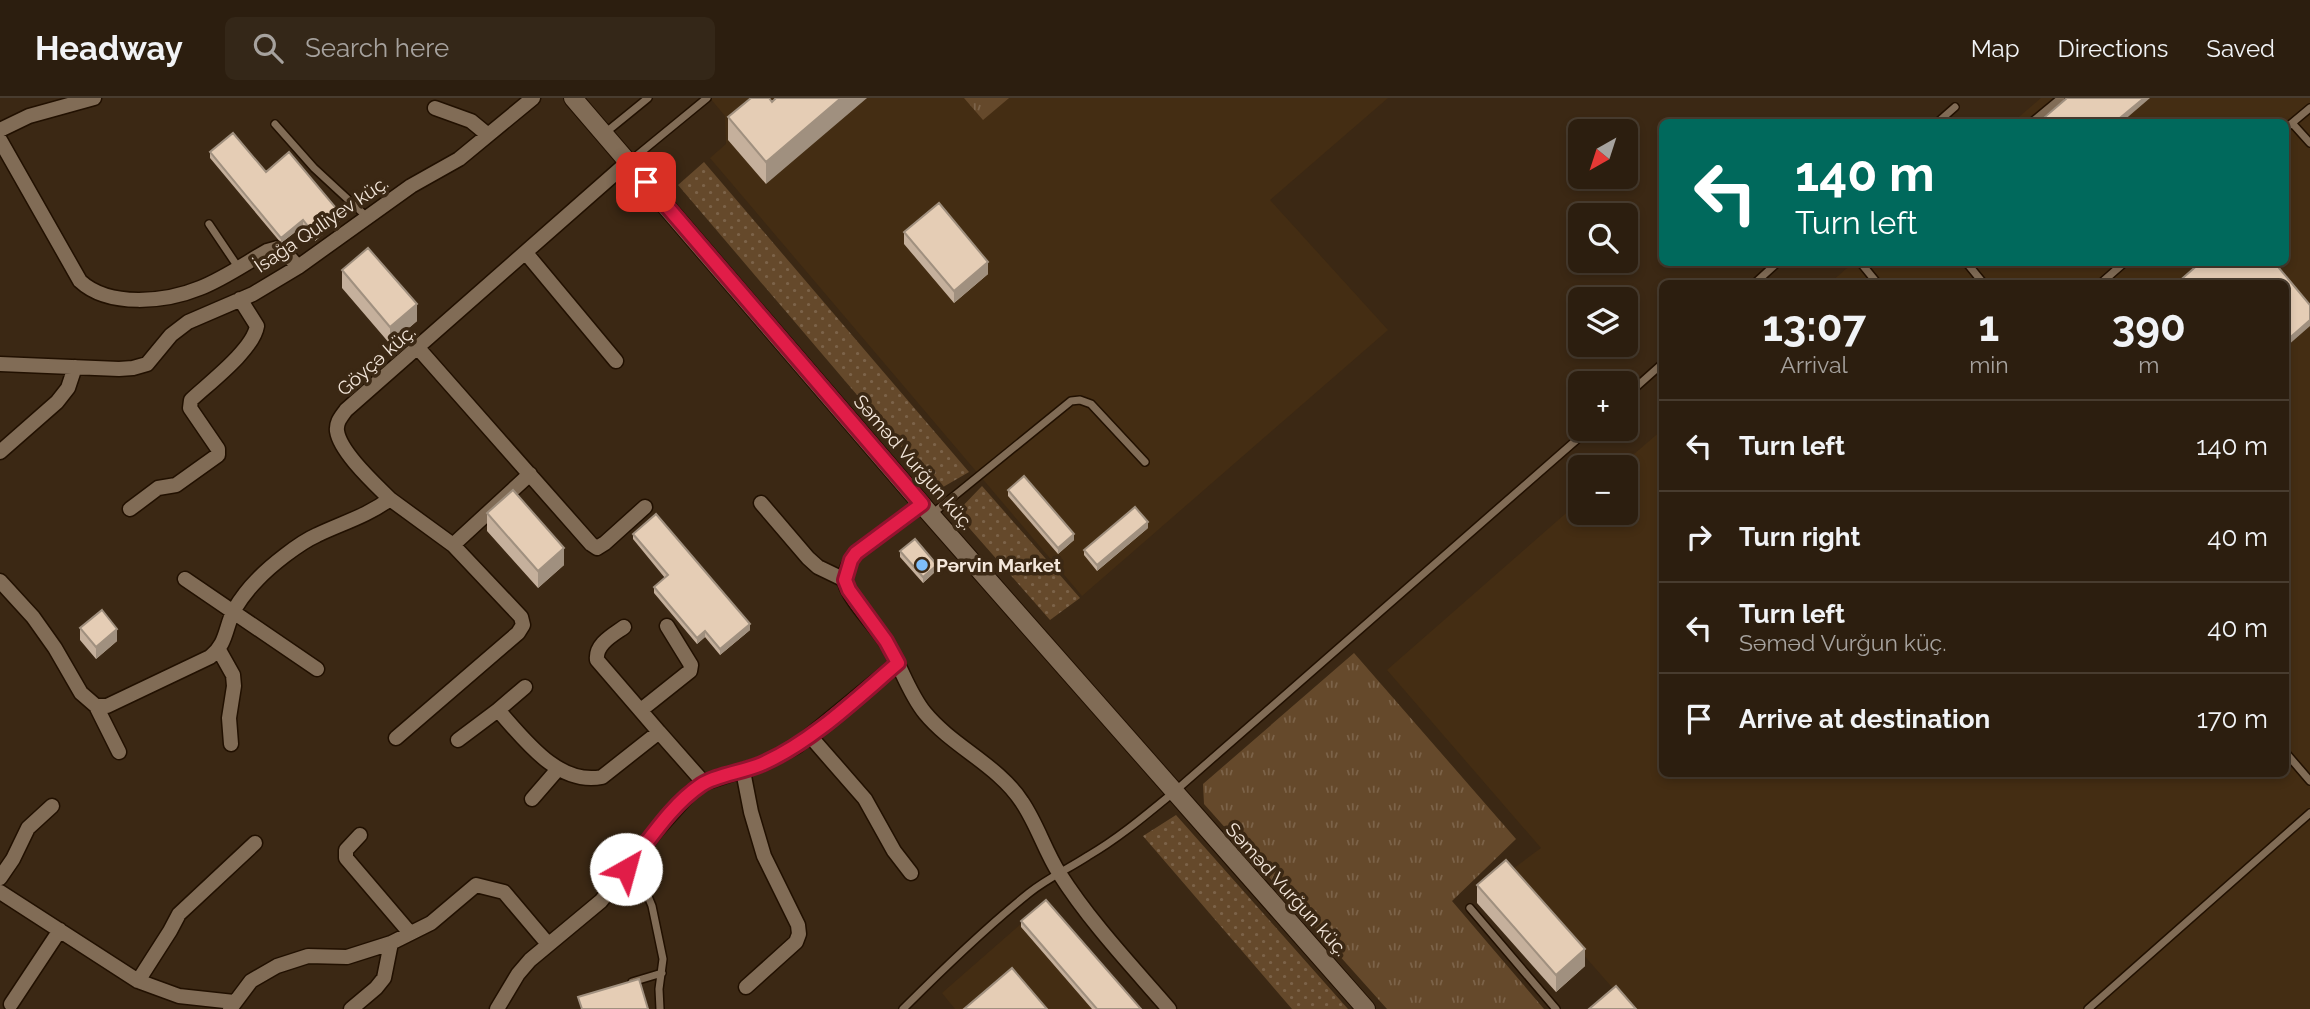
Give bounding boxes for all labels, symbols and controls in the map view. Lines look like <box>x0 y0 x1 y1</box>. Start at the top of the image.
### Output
search box <box>225 17 715 80</box>
text: Headway <box>35 29 183 68</box>
icon: search <box>249 29 287 67</box>
text: Search here <box>305 33 449 63</box>
text: Map <box>1971 34 2020 63</box>
text: Directions <box>2058 34 2168 63</box>
text: Saved <box>2206 34 2275 63</box>
north arrow <box>1568 119 1638 189</box>
map controls <box>1568 119 1638 525</box>
text: 140 m <box>1795 145 1935 202</box>
icon: left <box>1680 147 1771 238</box>
pin <box>616 152 676 212</box>
icon: arrive <box>627 163 665 201</box>
street label: İsağa Quliyev küç. <box>250 171 392 277</box>
button: search <box>1568 203 1638 273</box>
text: Turn left <box>1795 204 1917 241</box>
button: layers <box>1568 287 1638 357</box>
text: 13:07 <box>1762 302 1866 351</box>
text: 1 <box>1979 302 1999 351</box>
text: 390 <box>2112 302 2186 351</box>
street label: Göyçə küç. <box>332 320 420 400</box>
text: Arrival <box>1780 351 1848 378</box>
text: min <box>1969 351 2009 378</box>
text: m <box>2138 351 2159 378</box>
button: + <box>1568 371 1638 441</box>
street label: Səməd Vurğun küç. <box>849 390 979 534</box>
icon: left <box>1680 427 1718 465</box>
text: Turn left <box>1739 431 1845 461</box>
text: 140 m <box>2196 431 2268 461</box>
button: − <box>1568 455 1638 525</box>
icon: right <box>1680 518 1718 556</box>
text: Turn right <box>1739 522 1860 552</box>
text: 40 m <box>2207 522 2268 552</box>
place label: Pərvin Market <box>936 554 1062 576</box>
marker: Pərvin Market <box>914 557 930 573</box>
text: Turn left <box>1739 599 1845 629</box>
icon: left <box>1680 609 1718 647</box>
text: 40 m <box>2207 613 2268 643</box>
text: Səməd Vurğun küç. <box>1739 629 1947 656</box>
icon: arrive <box>1680 700 1718 738</box>
text: Arrive at destination <box>1739 704 1990 734</box>
text: 170 m <box>2197 704 2268 734</box>
street label: Səməd Vurğun küç. <box>1221 818 1353 960</box>
position arrow <box>589 832 663 906</box>

